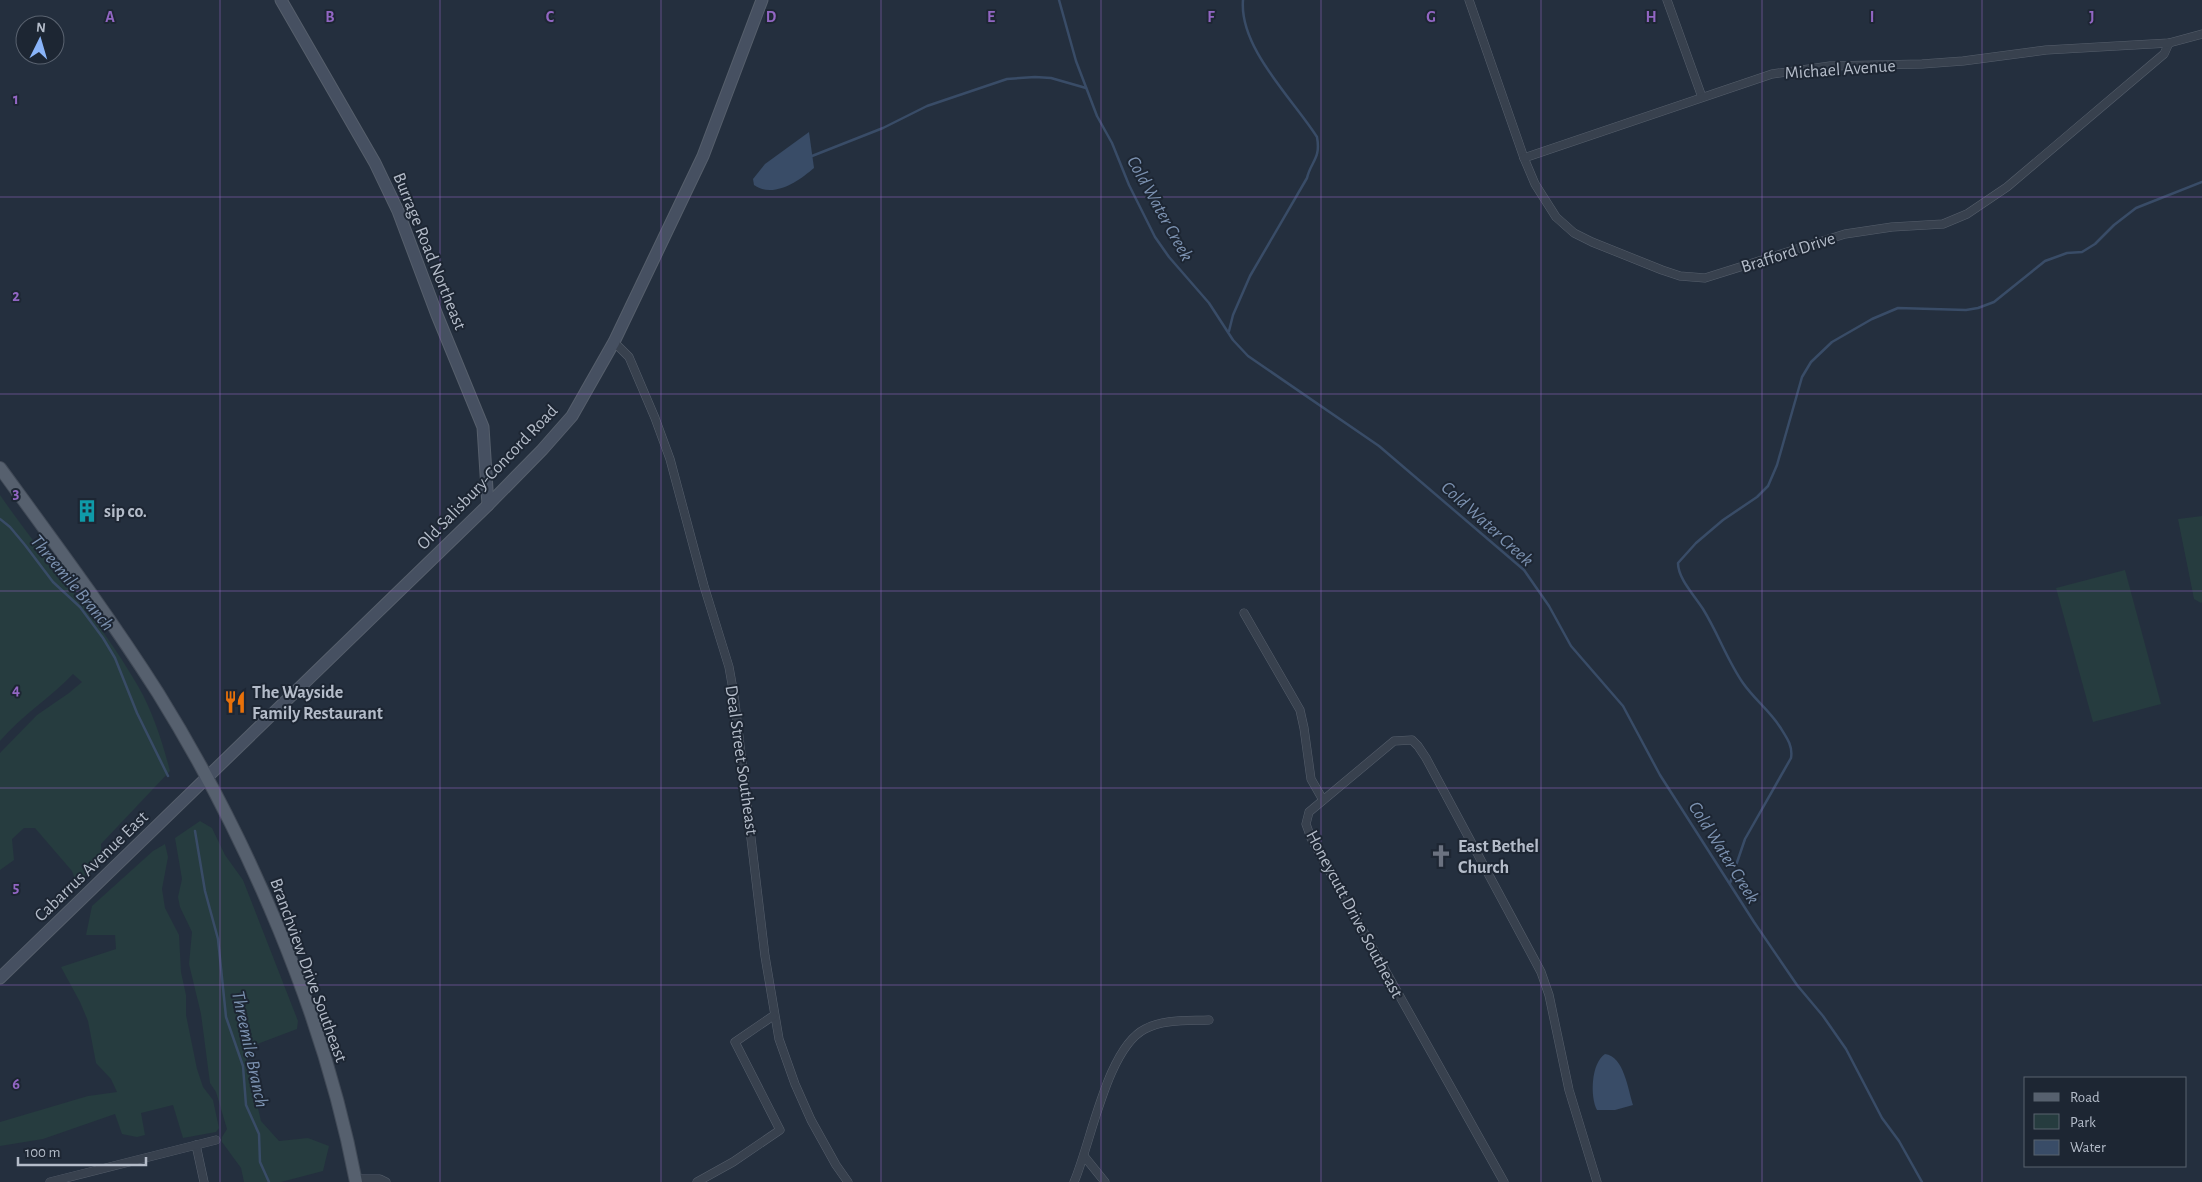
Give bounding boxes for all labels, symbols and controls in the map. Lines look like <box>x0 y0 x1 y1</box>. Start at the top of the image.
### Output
text: A <box>105 9 115 25</box>
text: B <box>325 9 335 25</box>
text: C <box>546 9 555 25</box>
text: D <box>766 9 777 25</box>
text: E <box>987 9 995 25</box>
text: F <box>1207 9 1215 25</box>
text: G <box>1426 9 1436 25</box>
text: H <box>1645 9 1657 25</box>
text: I <box>1870 9 1874 25</box>
text: J <box>2089 9 2095 25</box>
north arrow <box>15 15 65 65</box>
text: N <box>36 21 47 35</box>
street label: Michael Avenue <box>1784 57 1896 83</box>
text: 1 <box>13 91 19 107</box>
water label: Cold Water Creek <box>1123 153 1196 265</box>
street label: Burrage Road Northeast <box>389 170 469 333</box>
street label: Brafford Drive <box>1739 229 1838 277</box>
text: 2 <box>12 288 20 304</box>
street label: Old Salisbury-Concord Road <box>414 402 561 554</box>
water label: Cold Water Creek <box>1437 478 1537 570</box>
text: 3 <box>13 485 20 501</box>
building icon: sip co. <box>74 498 100 524</box>
place label: sip co. <box>104 503 147 521</box>
water label: Threemile Branch <box>26 531 117 635</box>
text: 4 <box>12 682 20 698</box>
place label: The Wayside Family Restaurant <box>252 684 383 723</box>
street label: Deal Street Southeast <box>722 684 760 837</box>
restaurant icon: The Wayside Family Restaurant <box>222 689 248 715</box>
water label: Cold Water Creek <box>1685 798 1763 908</box>
street label: Cabarrus Avenue East <box>31 808 152 925</box>
street label: Honeycutt Drive Southeast <box>1302 828 1406 1001</box>
place label: East Bethel Church <box>1458 838 1539 877</box>
church icon: East Bethel Church <box>1428 843 1454 869</box>
street label: Branchview Drive Southeast <box>266 876 350 1065</box>
text: 5 <box>13 879 20 895</box>
water label: Threemile Branch <box>228 989 271 1109</box>
text: 6 <box>12 1076 20 1092</box>
legend <box>2024 1077 2187 1167</box>
text: Road <box>2070 1090 2100 1105</box>
text: Park <box>2070 1115 2096 1130</box>
scale bar <box>18 1134 145 1166</box>
text: Water <box>2070 1140 2106 1155</box>
text: 100 m <box>25 1145 60 1160</box>

